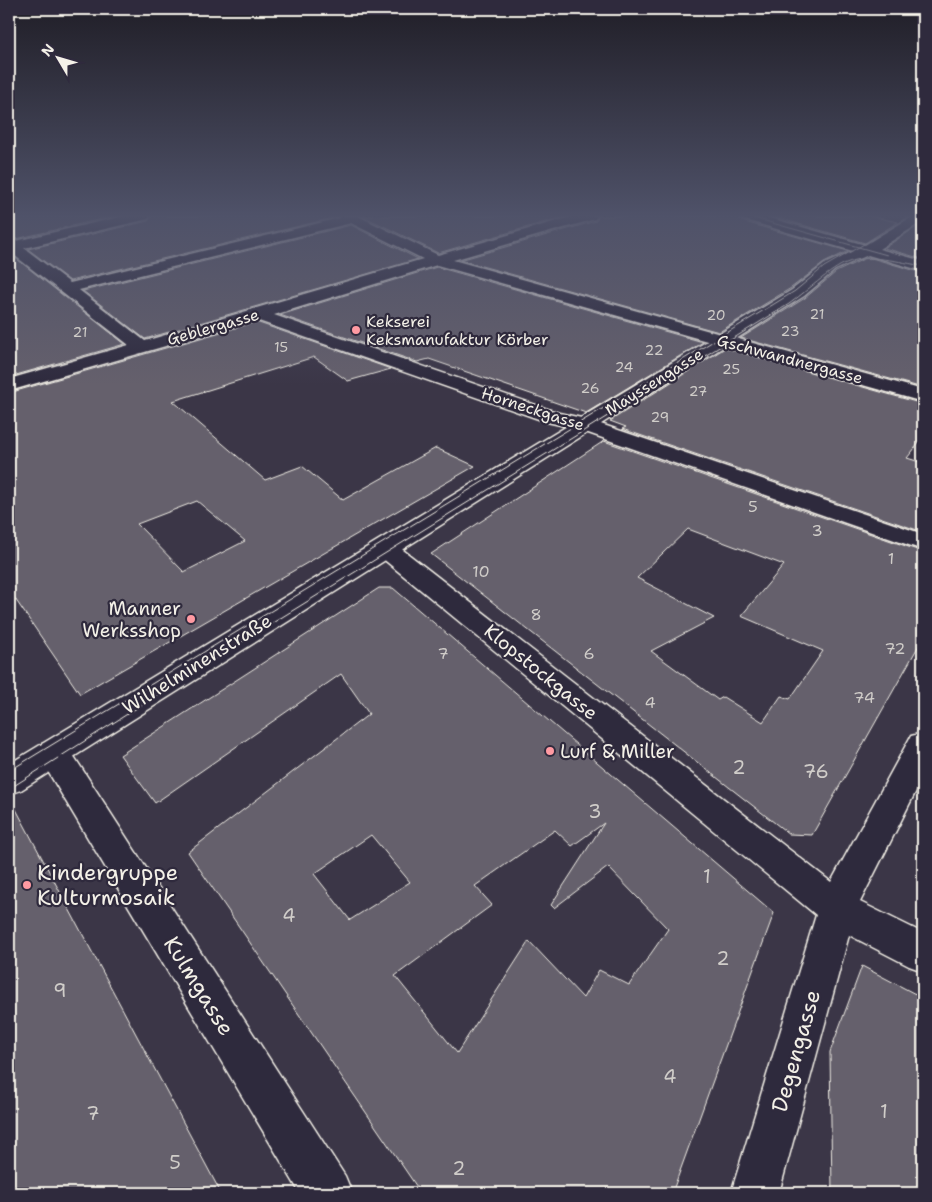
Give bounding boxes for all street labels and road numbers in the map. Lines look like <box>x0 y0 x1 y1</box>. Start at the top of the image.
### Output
street label: Geblergasse <box>165 304 261 350</box>
street label: Gschwandnergasse <box>715 329 865 389</box>
street label: Mayssengasse <box>601 343 707 421</box>
street label: Horneckgasse <box>479 382 587 436</box>
street label: Wilhelminenstraße <box>117 608 277 720</box>
street label: Klopstockgasse <box>479 618 603 726</box>
street label: Kulmgasse <box>157 931 241 1041</box>
street label: Degengasse <box>765 987 827 1115</box>

